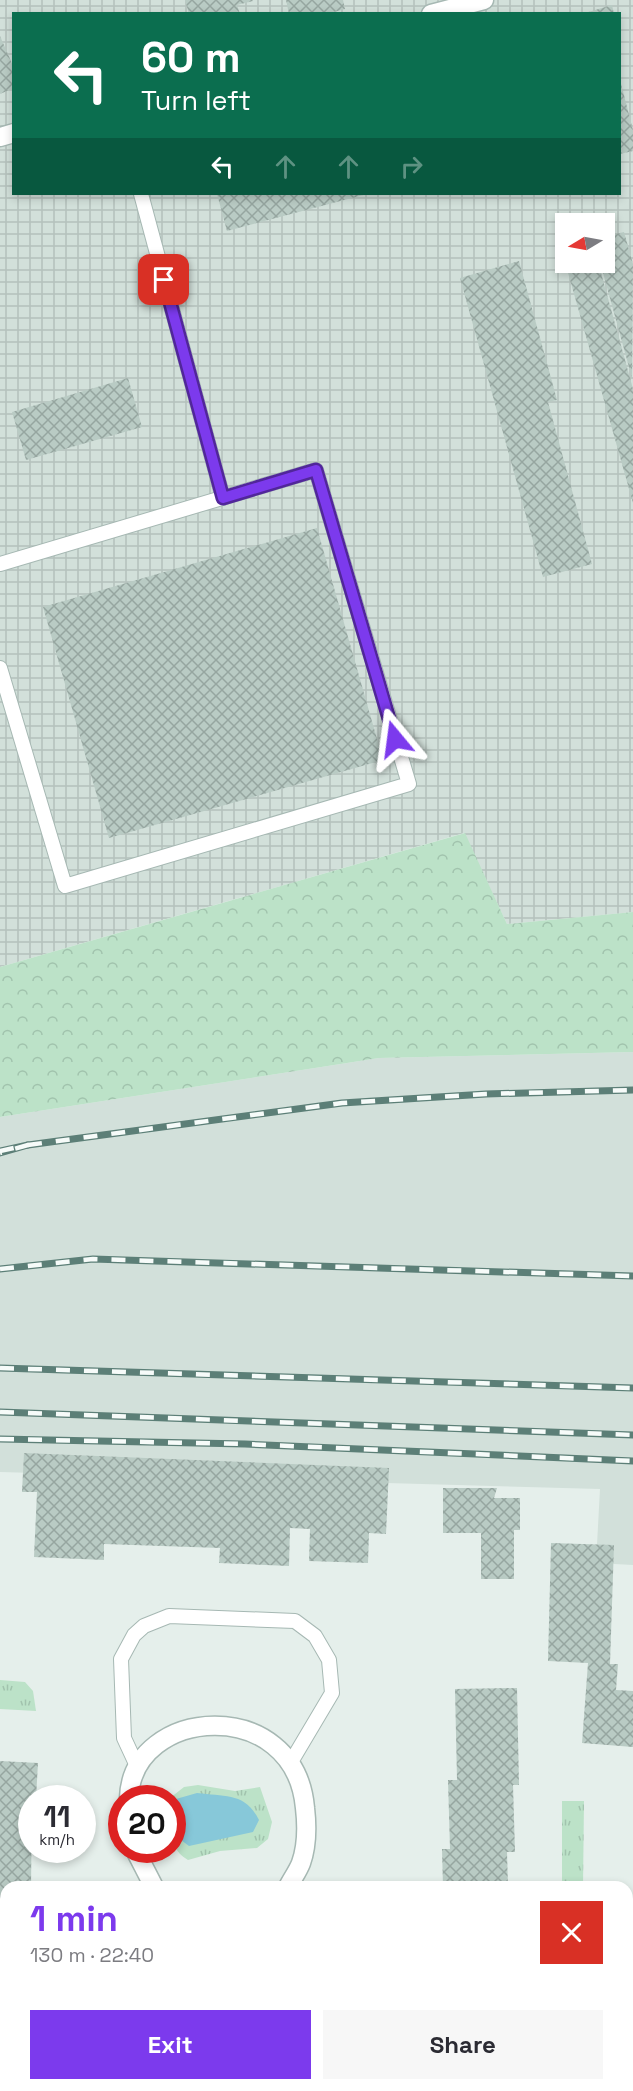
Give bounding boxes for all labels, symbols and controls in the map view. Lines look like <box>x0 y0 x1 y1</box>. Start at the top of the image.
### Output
text: 60 m <box>141 31 241 84</box>
icon: left <box>42 36 120 114</box>
text: Turn left <box>141 83 251 118</box>
icon: left <box>206 150 239 183</box>
icon: ahead <box>269 150 302 183</box>
icon: ahead <box>332 150 365 183</box>
icon: right <box>395 150 428 183</box>
north arrow <box>555 213 615 273</box>
map controls <box>555 213 615 273</box>
pin <box>138 254 189 305</box>
icon: arrive <box>147 263 180 296</box>
position arrow <box>363 707 427 771</box>
speed limit sign: 20 <box>108 1785 186 1863</box>
text: 11 <box>43 1797 71 1836</box>
text: km/h <box>39 1830 75 1849</box>
text: 1 min <box>30 1896 118 1942</box>
button: close <box>540 1901 603 1964</box>
text: 130 m · 22:40 <box>30 1942 154 1968</box>
button: Exit <box>30 2010 311 2079</box>
button: Share <box>323 2010 603 2079</box>

